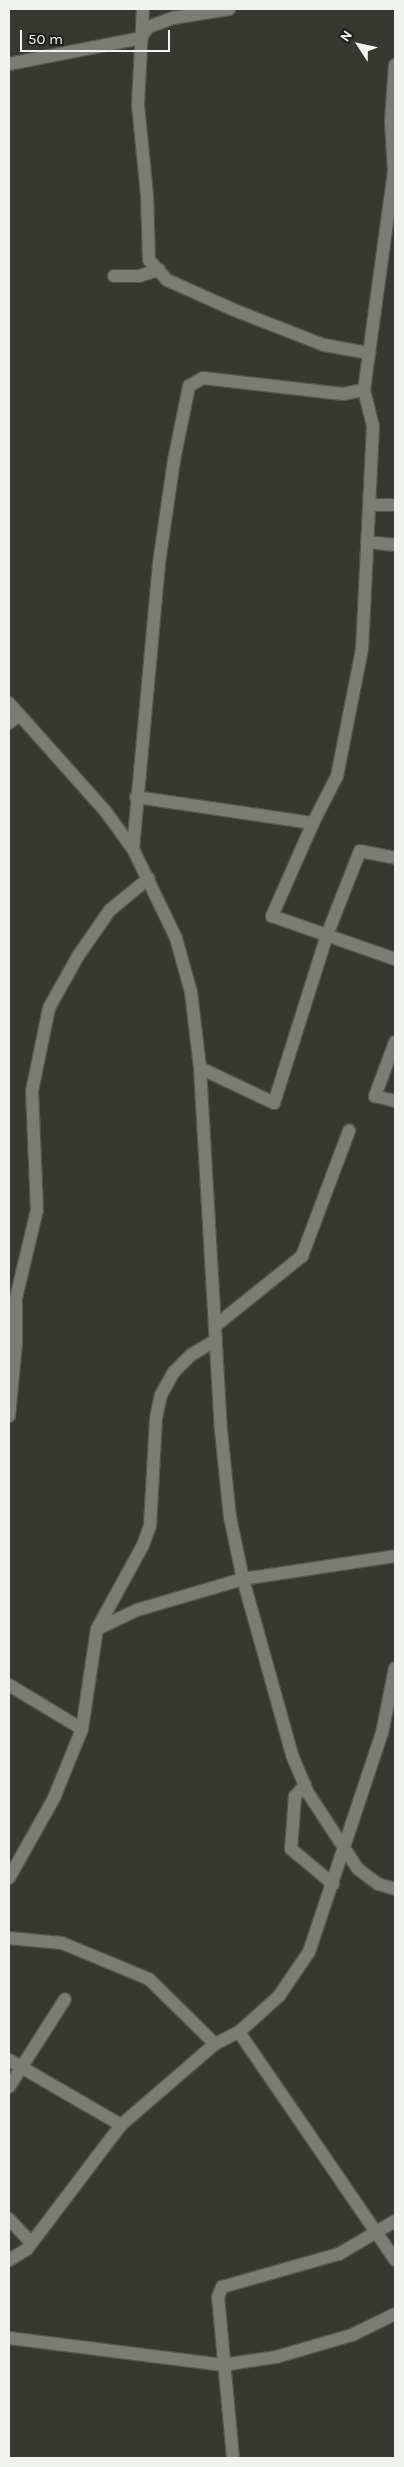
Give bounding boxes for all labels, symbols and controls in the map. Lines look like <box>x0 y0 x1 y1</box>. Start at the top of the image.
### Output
scale bar <box>22 20 172 52</box>
north arrow <box>334 20 384 70</box>
text: N <box>336 27 356 45</box>
text: 50 m <box>28 30 63 48</box>

